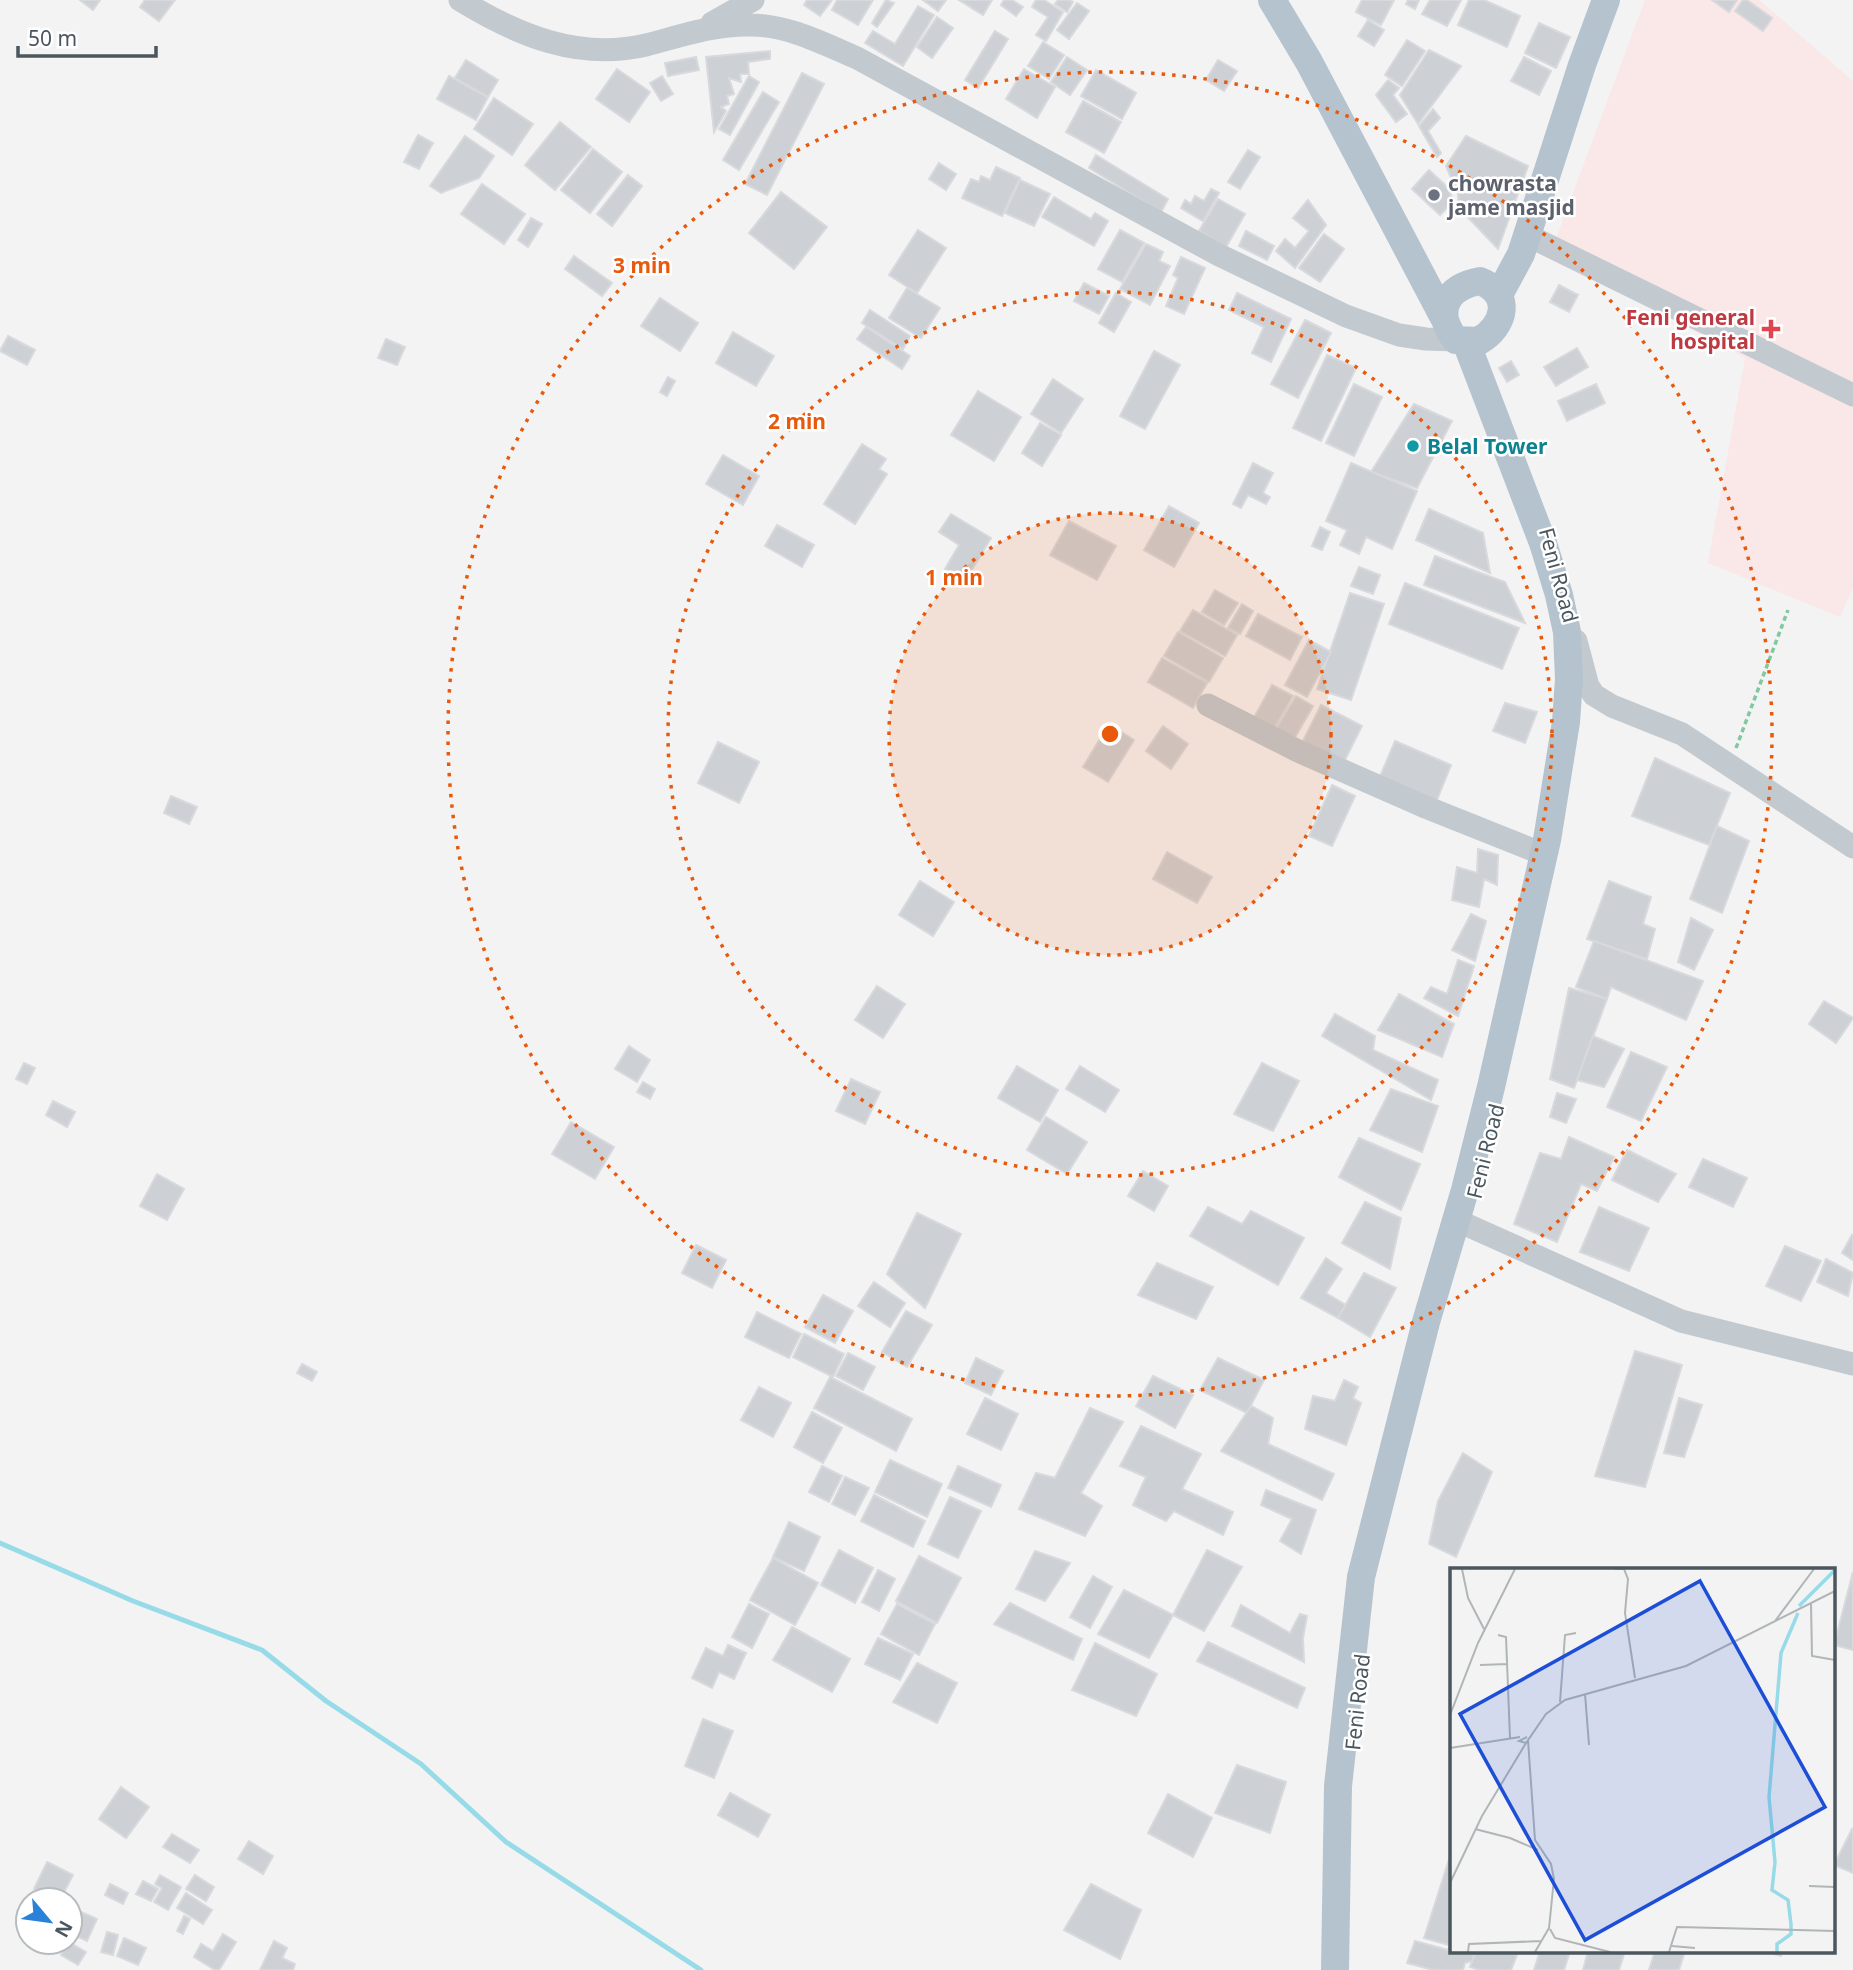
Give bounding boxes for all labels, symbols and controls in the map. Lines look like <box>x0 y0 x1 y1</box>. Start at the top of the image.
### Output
scale bar <box>18 14 156 58</box>
text: 50 m <box>28 24 77 52</box>
place label: chowrasta jame masjid <box>1446 169 1575 221</box>
marker: chowrasta jame masjid <box>1426 187 1442 203</box>
text: 3 min <box>613 251 671 279</box>
place label: Feni general hospital <box>1626 303 1755 355</box>
marker: Feni general hospital <box>1761 319 1781 339</box>
text: 2 min <box>768 407 826 435</box>
place label: Belal Tower <box>1427 432 1548 460</box>
marker: Belal Tower <box>1405 438 1421 454</box>
street label: Feni Road <box>1533 524 1585 626</box>
text: 1 min <box>925 563 983 591</box>
centre of rings <box>1098 722 1122 746</box>
street label: Feni Road <box>1460 1101 1510 1201</box>
inset map <box>1450 1568 1836 1952</box>
street label: Feni Road <box>1338 1652 1376 1752</box>
north arrow <box>14 1886 84 1956</box>
text: N <box>49 1916 79 1942</box>

